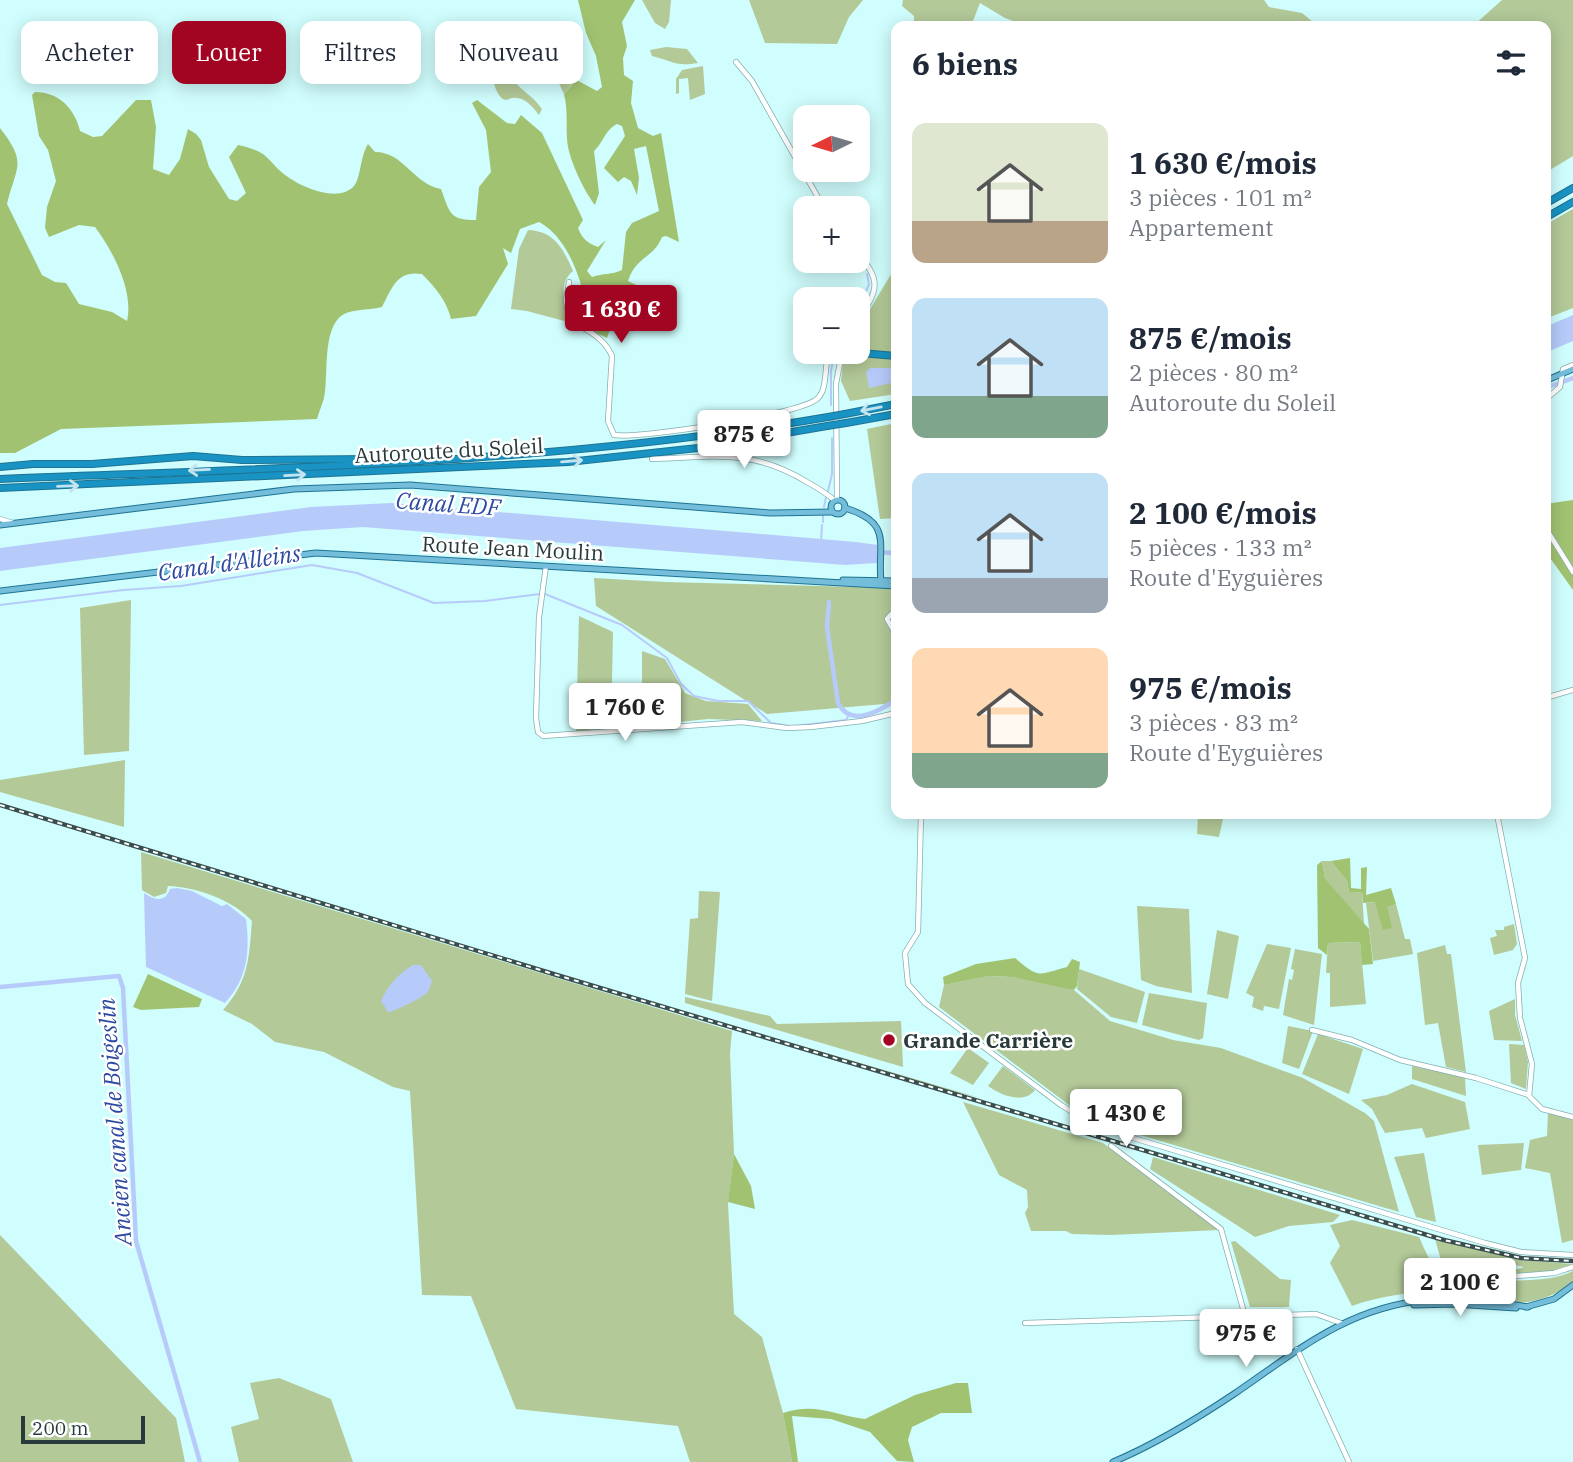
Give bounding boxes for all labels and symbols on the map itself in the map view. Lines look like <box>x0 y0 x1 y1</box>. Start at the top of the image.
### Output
north arrow <box>793 105 870 182</box>
pin: 1 630 € <box>556 286 686 345</box>
one-way arrow <box>860 403 883 416</box>
pin: 875 € <box>695 410 793 470</box>
street label: Autoroute du Soleil <box>354 431 544 469</box>
one-way arrow <box>560 454 582 467</box>
one-way arrow <box>187 464 210 477</box>
one-way arrow <box>284 468 306 481</box>
one-way arrow <box>56 479 79 492</box>
water label: Canal EDF <box>395 484 503 522</box>
street label: Route Jean Moulin <box>421 529 605 567</box>
water label: Canal d'Alleins <box>156 537 303 587</box>
pin: 1 760 € <box>560 684 690 743</box>
water label: Ancien canal de Boigeslin <box>90 997 138 1249</box>
place label: Grande Carrière <box>903 1026 1073 1054</box>
marker: Grande Carrière <box>881 1032 897 1048</box>
pin: 1 430 € <box>1061 1090 1191 1149</box>
pin: 2 100 € <box>1395 1258 1525 1318</box>
pin: 975 € <box>1197 1310 1295 1369</box>
scale bar <box>21 1413 145 1445</box>

